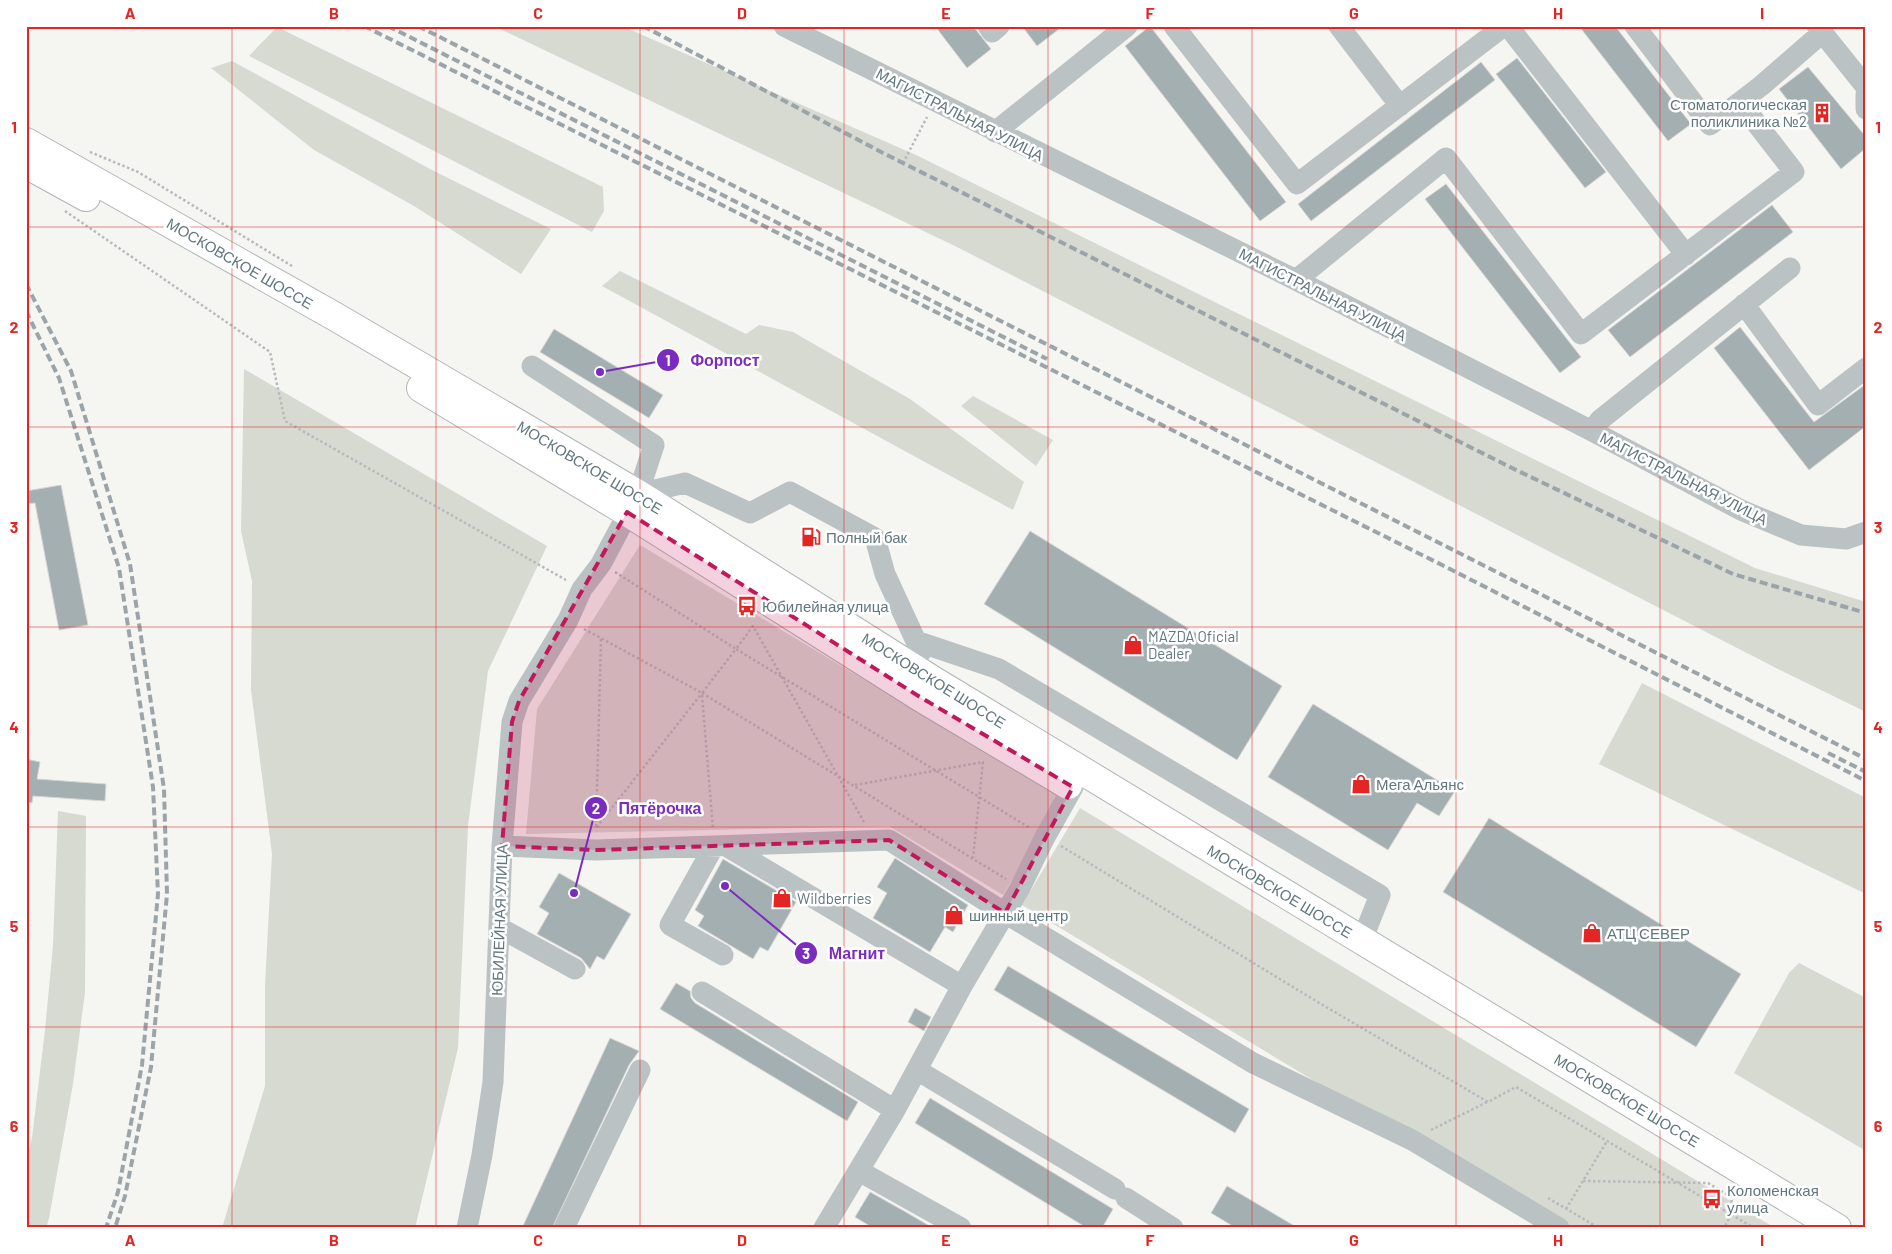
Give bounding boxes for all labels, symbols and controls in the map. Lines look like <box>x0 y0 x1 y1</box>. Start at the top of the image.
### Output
text: A <box>125 3 136 22</box>
text: B <box>329 3 339 22</box>
text: C <box>533 3 543 22</box>
text: D <box>737 3 747 22</box>
text: E <box>941 3 951 22</box>
text: F <box>1146 3 1155 22</box>
text: G <box>1349 3 1359 22</box>
text: H <box>1553 3 1563 22</box>
text: I <box>1760 3 1764 22</box>
street label: МАГИСТРАЛЬНАЯ УЛИЦА <box>873 64 1047 164</box>
place label: Стоматологическая поликлиника №2 <box>1670 95 1807 130</box>
building icon: Стоматологическая поликлиника №2 <box>1811 102 1833 124</box>
text: 1 <box>11 117 17 136</box>
text: 1 <box>1875 117 1881 136</box>
street label: МОСКОВСКОЕ ШОССЕ <box>164 214 316 312</box>
street label: МАГИСТРАЛЬНАЯ УЛИЦА <box>1236 244 1410 344</box>
text: 2 <box>10 317 19 336</box>
text: 2 <box>1874 317 1883 336</box>
callout: Форпост <box>655 345 769 376</box>
text: Форпост <box>690 350 760 369</box>
text: 1 <box>665 351 671 369</box>
street label: МОСКОВСКОЕ ШОССЕ <box>514 417 666 517</box>
street label: МАГИСТРАЛЬНАЯ УЛИЦА <box>1597 428 1771 528</box>
text: 3 <box>10 517 18 536</box>
text: 3 <box>1874 517 1882 536</box>
fuel station icon: Полный бак <box>800 526 822 548</box>
place label: Полный бак <box>826 528 908 546</box>
bus stop icon: Юбилейная улица <box>736 595 758 617</box>
place label: Юбилейная улица <box>762 597 889 615</box>
place label: MAZDA Oficial Dealer <box>1148 627 1239 662</box>
street label: МОСКОВСКОЕ ШОССЕ <box>859 628 1009 732</box>
shop icon: MAZDA Oficial Dealer <box>1122 634 1144 656</box>
text: 4 <box>9 717 19 736</box>
text: 4 <box>1873 717 1883 736</box>
shop icon: Мега Альянс <box>1350 773 1372 795</box>
place label: Мега Альянс <box>1376 775 1464 793</box>
callout: Пятёрочка <box>583 793 711 824</box>
text: Пятёрочка <box>619 798 702 817</box>
text: 2 <box>592 799 600 817</box>
street label: МОСКОВСКОЕ ШОССЕ <box>1204 841 1356 941</box>
street label: ЮБИЛЕЙНАЯ УЛИЦА <box>487 844 511 996</box>
shop icon: Wildberries <box>771 887 793 909</box>
place label: Wildberries <box>797 889 872 907</box>
shop icon: шинный центр <box>943 904 965 926</box>
place label: шинный центр <box>969 906 1068 924</box>
text: 5 <box>10 916 19 935</box>
text: 5 <box>1874 916 1883 935</box>
shop icon: АТЦ СЕВЕР <box>1581 922 1603 944</box>
place label: АТЦ СЕВЕР <box>1607 924 1690 942</box>
callout: Магнит <box>794 938 895 969</box>
text: Магнит <box>829 943 885 962</box>
text: 3 <box>802 944 810 962</box>
street label: МОСКОВСКОЕ ШОССЕ <box>1551 1050 1703 1150</box>
text: 6 <box>10 1116 19 1135</box>
text: 6 <box>1874 1116 1883 1135</box>
place label: Коломенская улица <box>1727 1181 1819 1216</box>
bus stop icon: Коломенская улица <box>1701 1188 1723 1210</box>
text: A <box>125 1230 136 1249</box>
text: B <box>329 1230 339 1249</box>
text: C <box>533 1230 543 1249</box>
text: D <box>737 1230 747 1249</box>
text: E <box>941 1230 951 1249</box>
text: F <box>1146 1230 1155 1249</box>
text: G <box>1349 1230 1359 1249</box>
text: H <box>1553 1230 1563 1249</box>
text: I <box>1760 1230 1764 1249</box>

